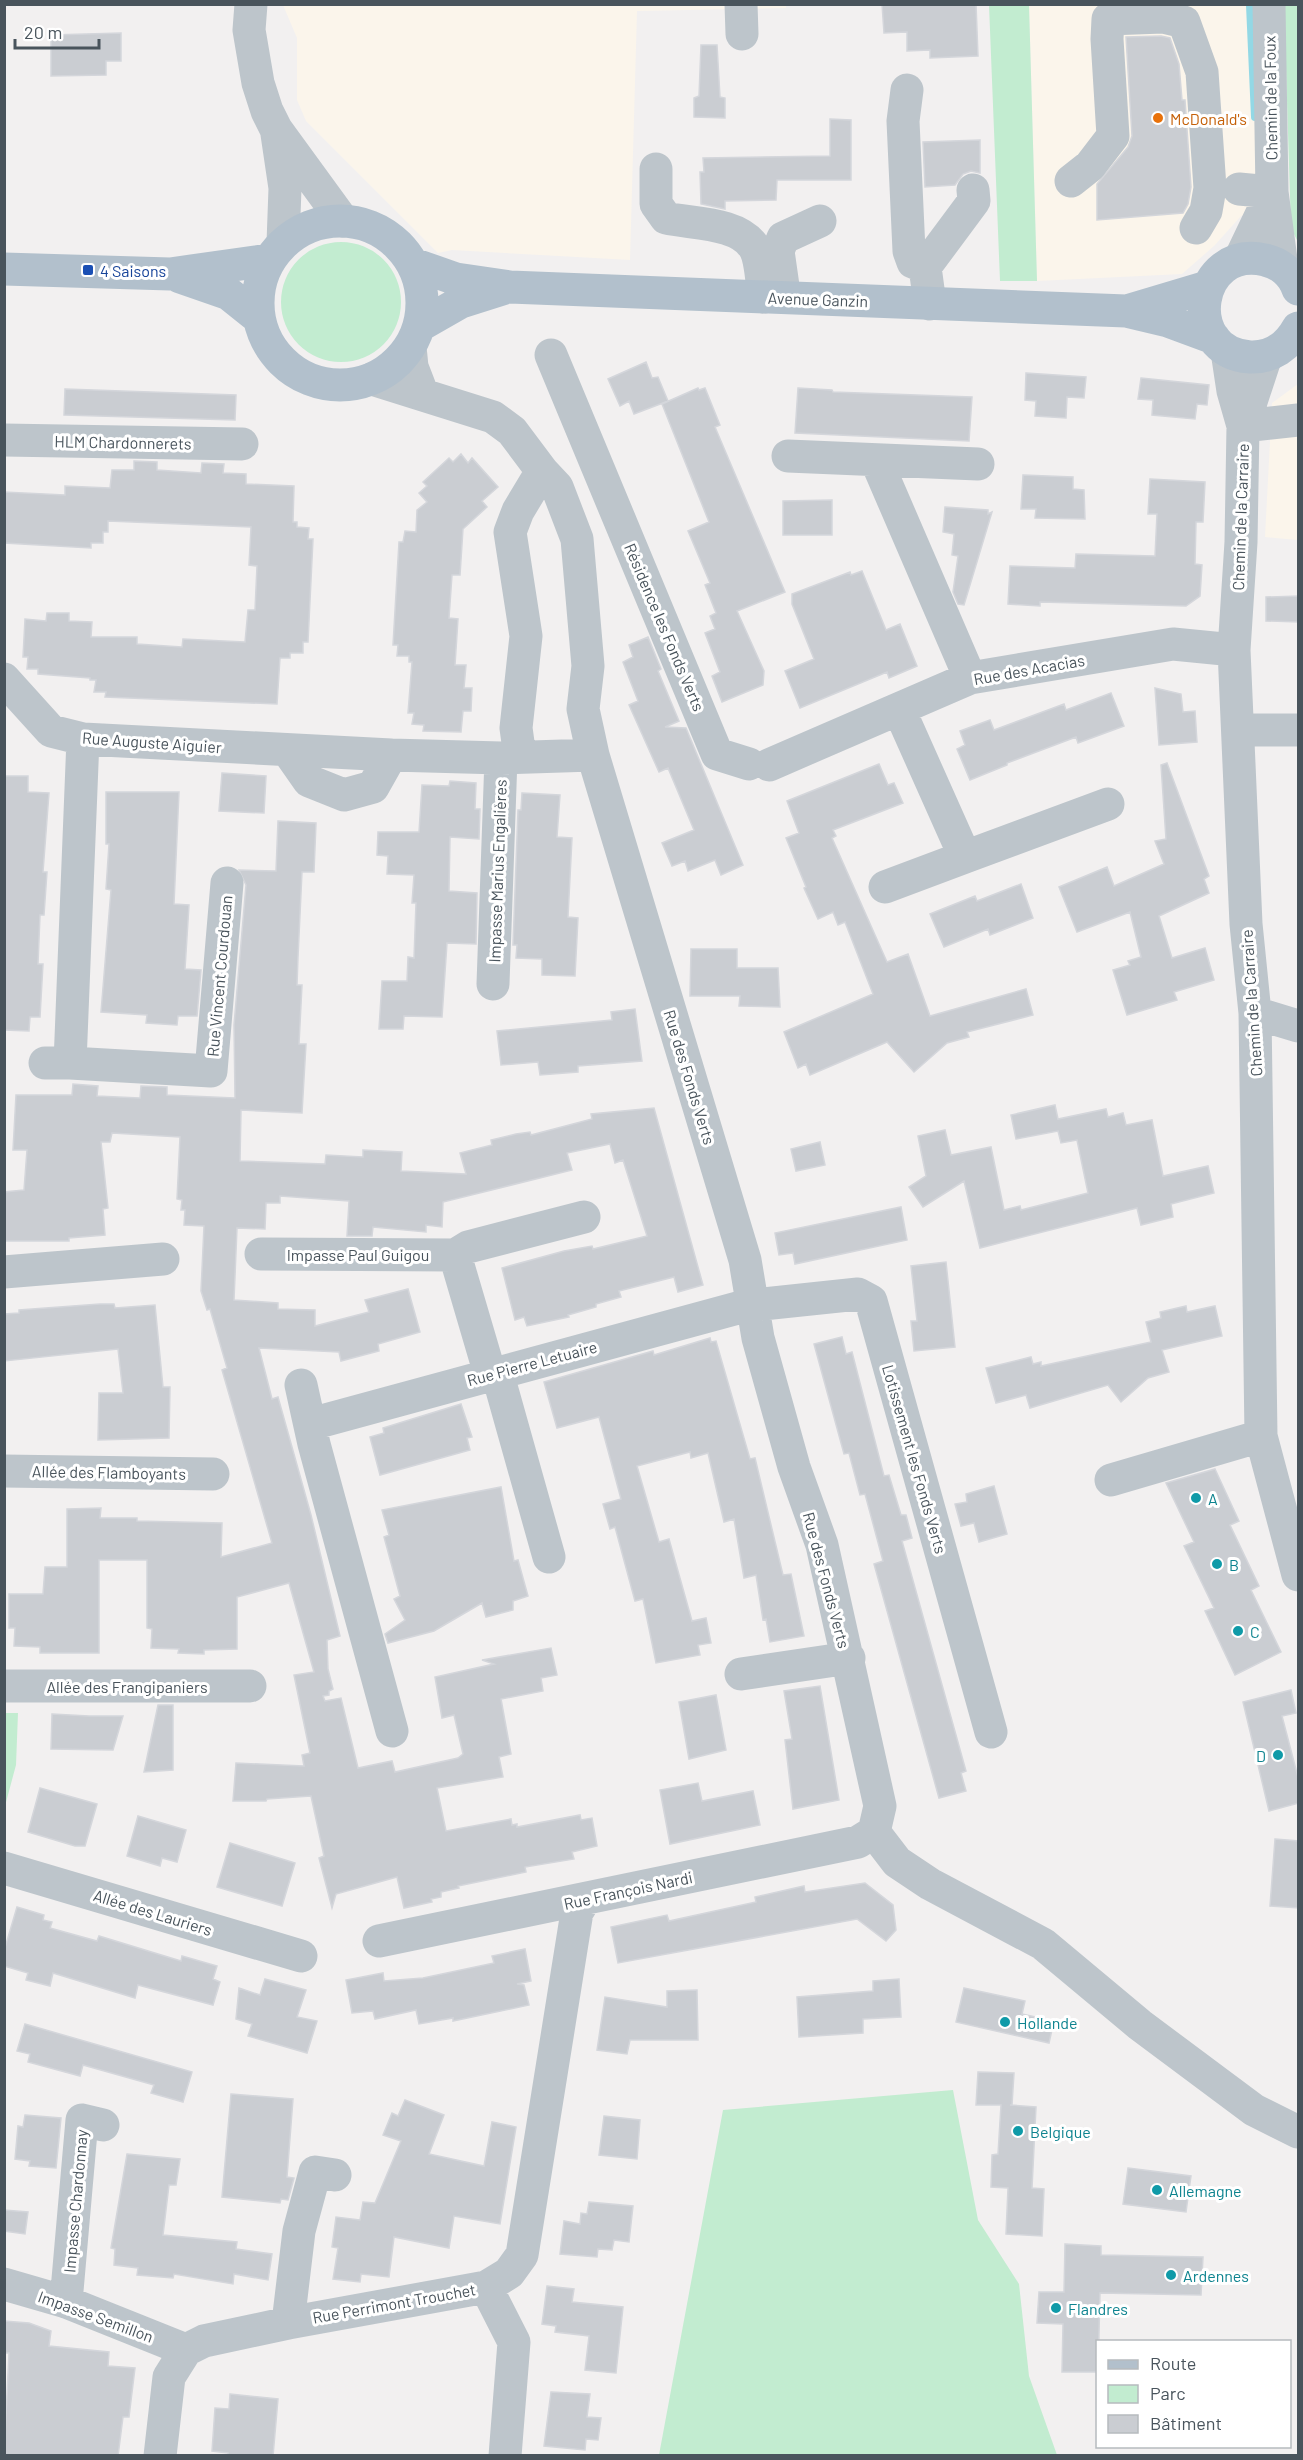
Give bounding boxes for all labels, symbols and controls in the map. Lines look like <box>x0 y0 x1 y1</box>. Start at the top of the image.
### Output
scale bar <box>15 12 99 50</box>
text: 20 m <box>24 21 62 43</box>
street label: Chemin de la Foux <box>1259 35 1281 161</box>
place label: McDonald's <box>1170 109 1247 128</box>
marker: McDonald's <box>1151 111 1165 125</box>
place label: 4 Saisons <box>100 261 166 280</box>
marker: 4 Saisons <box>81 263 95 277</box>
street label: Avenue Ganzin <box>768 288 868 310</box>
street label: HLM Chardonnerets <box>54 431 192 453</box>
street label: Chemin de la Carraire <box>1228 443 1252 591</box>
street label: Résidence les Fonds Verts <box>621 540 709 714</box>
street label: Rue des Acacias <box>972 650 1086 688</box>
street label: Rue Auguste Aiguier <box>82 728 223 756</box>
street label: Impasse Marius Engalières <box>484 779 510 963</box>
street label: Rue Vincent Courdouan <box>202 894 236 1058</box>
street label: Chemin de la Carraire <box>1236 929 1266 1077</box>
street label: Rue des Fonds Verts <box>660 1007 720 1147</box>
street label: Impasse Paul Guigou <box>287 1245 429 1264</box>
street label: Rue Pierre Letuaire <box>465 1336 599 1390</box>
street label: Lotissement les Fonds Verts <box>879 1362 951 1556</box>
street label: Allée des Flamboyants <box>32 1461 186 1483</box>
place label: A <box>1208 1489 1218 1508</box>
marker: A <box>1189 1491 1203 1505</box>
street label: Rue des Fonds Verts <box>800 1510 854 1650</box>
place label: B <box>1229 1555 1239 1574</box>
marker: B <box>1210 1557 1224 1571</box>
place label: C <box>1250 1622 1260 1641</box>
marker: C <box>1231 1624 1245 1638</box>
street label: Allée des Frangipaniers <box>46 1677 208 1696</box>
place label: D <box>1256 1746 1266 1765</box>
marker: D <box>1271 1748 1285 1762</box>
street label: Rue François Nardi <box>562 1867 694 1913</box>
street label: Allée des Lauriers <box>91 1885 215 1939</box>
place label: Hollande <box>1017 2013 1078 2032</box>
marker: Hollande <box>998 2015 1012 2029</box>
place label: Belgique <box>1030 2122 1091 2141</box>
marker: Belgique <box>1011 2124 1025 2138</box>
street label: Impasse Chardonnay <box>59 2128 91 2273</box>
place label: Allemagne <box>1169 2181 1242 2200</box>
marker: Allemagne <box>1150 2183 1164 2197</box>
place label: Ardennes <box>1183 2266 1249 2285</box>
marker: Ardennes <box>1164 2268 1178 2282</box>
street label: Rue Perrimont Trouchet <box>311 2279 477 2327</box>
street label: Impasse Semillon <box>36 2286 156 2346</box>
place label: Flandres <box>1068 2299 1128 2318</box>
marker: Flandres <box>1049 2301 1063 2315</box>
legend <box>1096 2340 1291 2448</box>
text: Route <box>1150 2352 1196 2374</box>
text: Parc <box>1150 2382 1186 2404</box>
text: Bâtiment <box>1150 2412 1222 2434</box>

